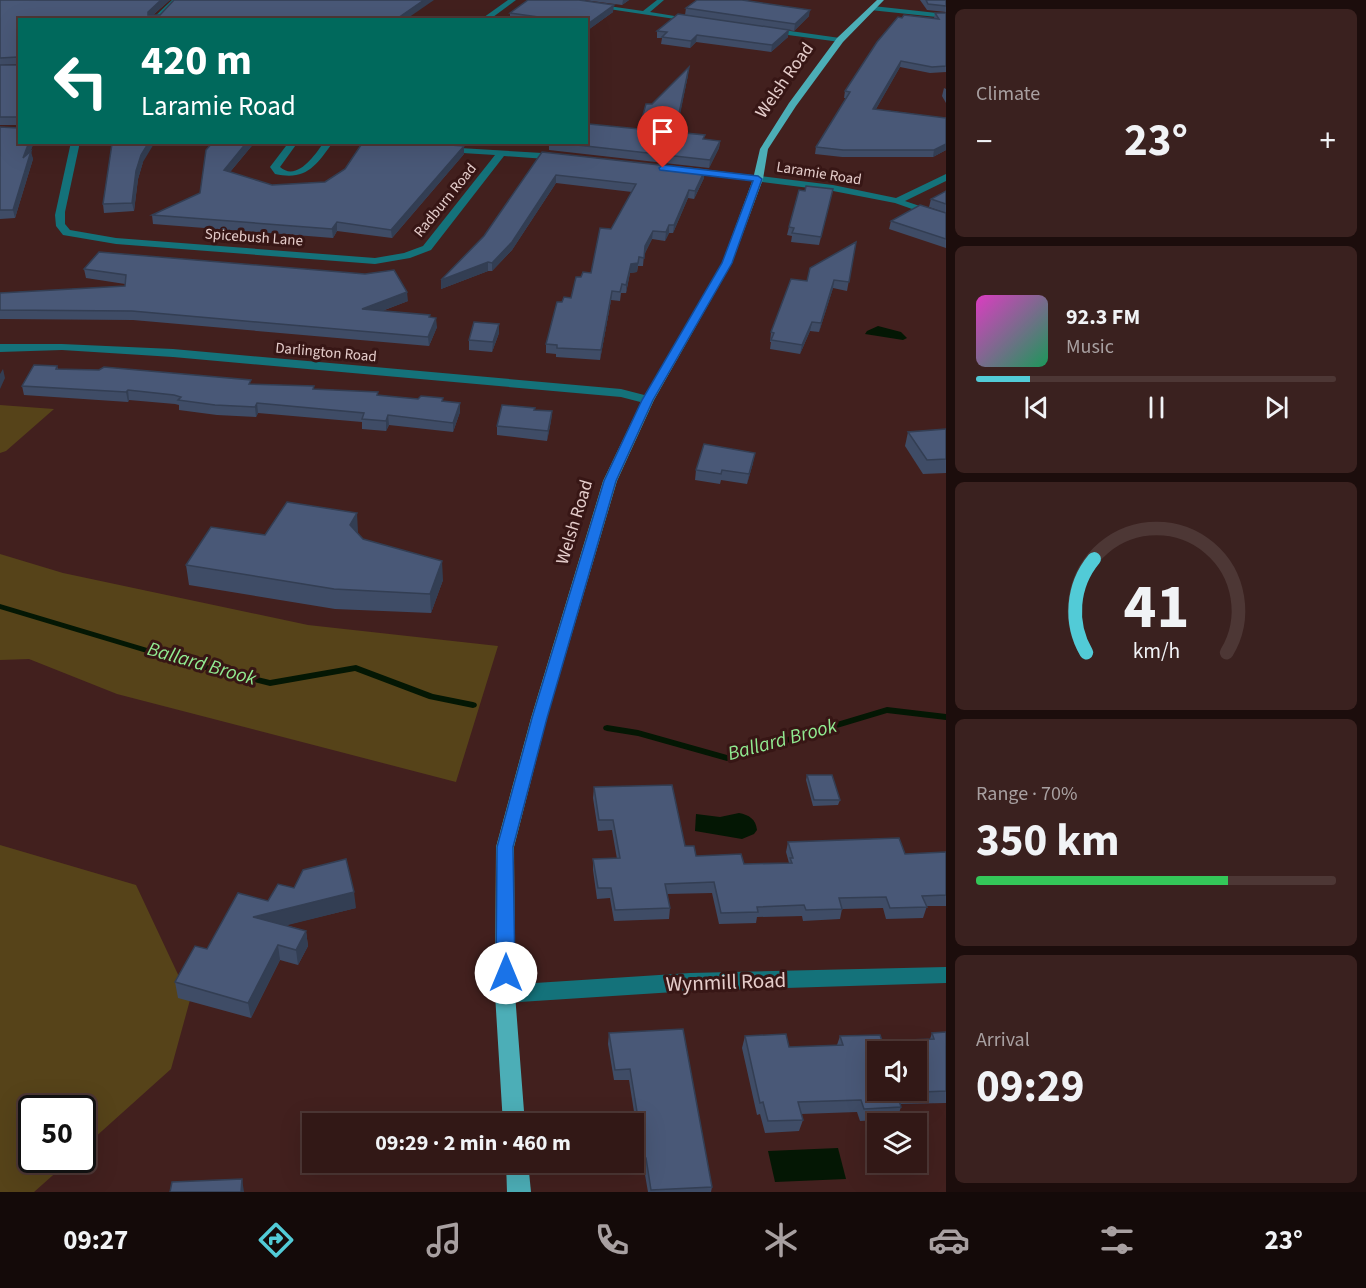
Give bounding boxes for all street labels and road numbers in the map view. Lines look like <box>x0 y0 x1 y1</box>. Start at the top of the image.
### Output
street label: Welsh Road <box>749 37 820 123</box>
street label: Laramie Road <box>775 156 863 191</box>
street label: Radburn Road <box>409 159 482 242</box>
street label: Spicebush Lane <box>204 224 304 251</box>
street label: Darlington Road <box>274 338 378 367</box>
street label: Welsh Road <box>550 477 599 568</box>
street label: Wynmill Road <box>665 965 787 999</box>

